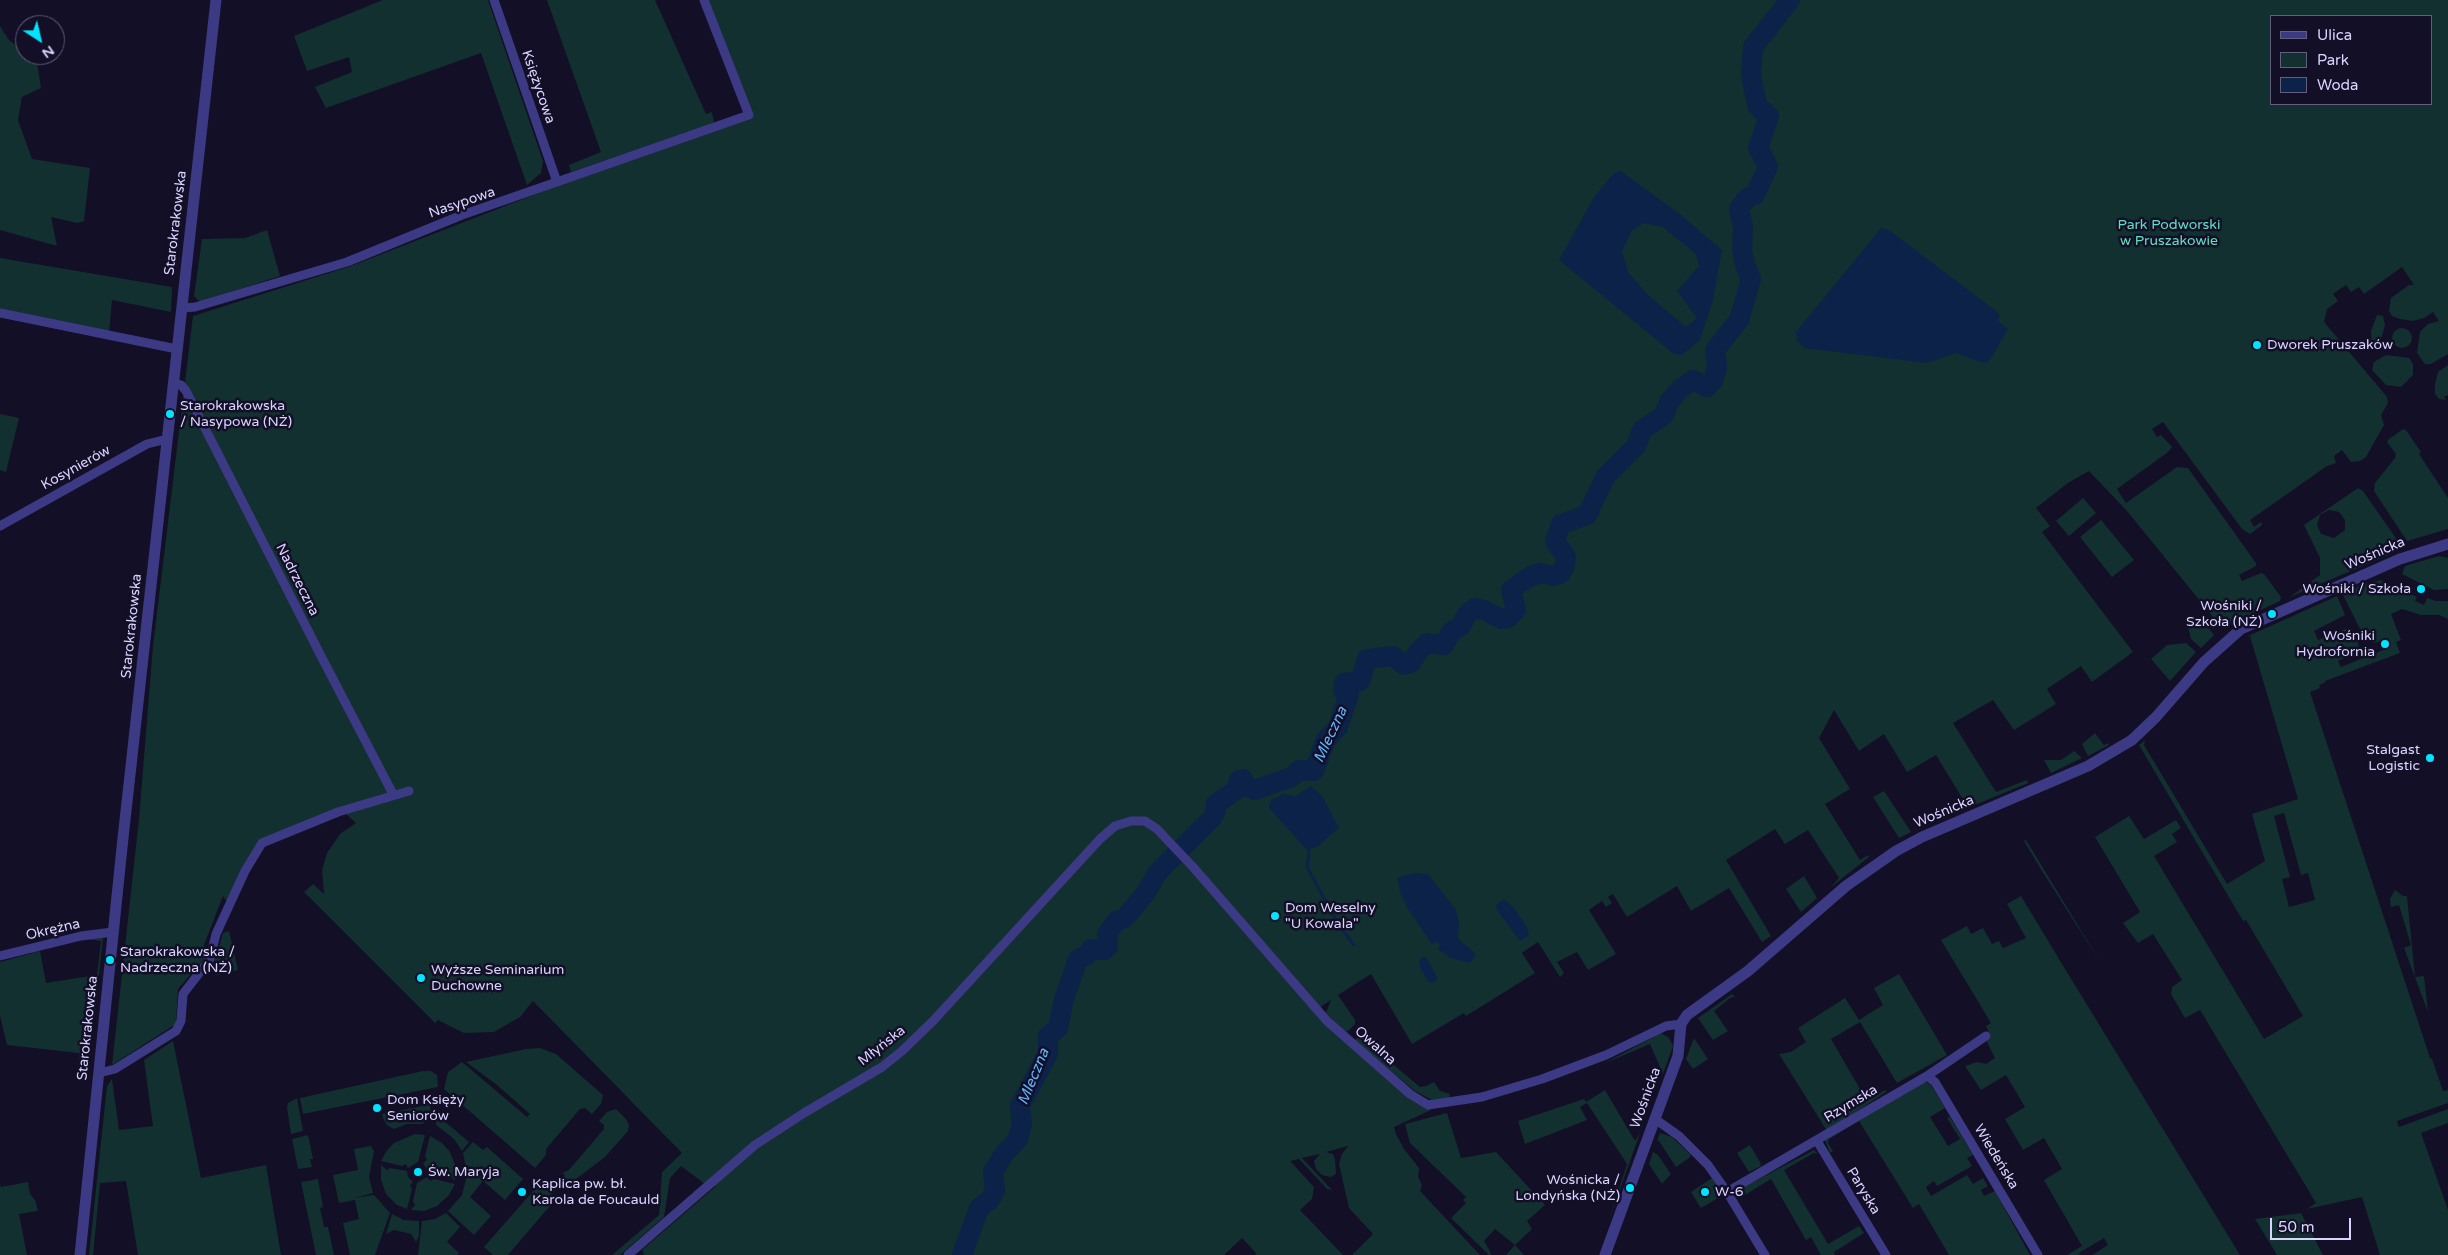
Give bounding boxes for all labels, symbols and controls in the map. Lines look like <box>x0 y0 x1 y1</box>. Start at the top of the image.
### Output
north arrow <box>15 15 65 65</box>
legend <box>2270 15 2433 105</box>
text: Ulica <box>2317 26 2352 44</box>
text: N <box>39 42 58 62</box>
street label: Księżycowa <box>518 48 558 126</box>
text: Park <box>2317 51 2349 69</box>
text: Woda <box>2317 76 2359 94</box>
street label: Starokrakowska <box>161 170 191 276</box>
street label: Nasypowa <box>426 184 498 222</box>
park label: Park Podworski w Pruszakowie <box>2118 217 2220 250</box>
place label: Dworek Pruszaków <box>2267 337 2393 353</box>
marker: Dworek Pruszaków <box>2251 339 2263 351</box>
place label: Starokrakowska / Nasypowa (NŻ) <box>180 398 292 431</box>
marker: Starokrakowska / Nasypowa (NŻ) <box>164 408 176 420</box>
street label: Kosynierów <box>38 442 114 494</box>
street label: Wośnicka <box>2342 534 2408 574</box>
street label: Nadrzeczna <box>272 541 322 619</box>
street label: Starokrakowska <box>118 573 146 679</box>
place label: Wośniki / Szkoła <box>2303 581 2411 597</box>
marker: Wośniki / Szkoła <box>2415 583 2427 595</box>
place label: Wośniki / Szkoła (NŻ) <box>2186 598 2262 630</box>
marker: Wośniki / Szkoła (NŻ) <box>2266 608 2278 620</box>
place label: Wośniki Hydrofornia <box>2296 628 2375 660</box>
marker: Wośniki Hydrofornia <box>2379 638 2391 650</box>
water label: Mleczna <box>1310 704 1352 766</box>
place label: Stalgast Logistic <box>2366 742 2420 774</box>
marker: Stalgast Logistic <box>2424 752 2436 764</box>
street label: Wośnicka <box>1911 792 1977 832</box>
place label: Dom Weselny "U Kowala" <box>1285 900 1376 932</box>
marker: Dom Weselny "U Kowala" <box>1269 910 1281 922</box>
street label: Okrężna <box>24 916 82 944</box>
place label: Starokrakowska / Nadrzeczna (NŻ) <box>120 944 235 976</box>
marker: Starokrakowska / Nadrzeczna (NŻ) <box>104 954 116 966</box>
place label: Wyższe Seminarium Duchowne <box>431 962 564 994</box>
marker: Wyższe Seminarium Duchowne <box>415 972 427 984</box>
street label: Starokrakowska <box>74 975 102 1081</box>
street label: Młyńska <box>855 1022 909 1070</box>
street label: Owalna <box>1351 1023 1399 1069</box>
water label: Mleczna <box>1014 1046 1054 1108</box>
street label: Wośnicka <box>1627 1065 1665 1131</box>
street label: Rzymska <box>1821 1082 1881 1126</box>
place label: Dom Księży Seniorów <box>387 1092 464 1124</box>
marker: Dom Księży Seniorów <box>371 1102 383 1114</box>
street label: Wiedeńska <box>1970 1121 2022 1193</box>
place label: Św. Maryja <box>428 1164 500 1180</box>
street label: Paryska <box>1842 1164 1884 1218</box>
marker: Św. Maryja <box>412 1166 424 1178</box>
place label: Wośnicka / Londyńska (NŻ) <box>1515 1172 1620 1204</box>
place label: Kaplica pw. bł. Karola de Foucauld <box>532 1176 659 1208</box>
marker: Wośnicka / Londyńska (NŻ) <box>1624 1182 1636 1194</box>
place label: W-6 <box>1715 1184 1744 1200</box>
marker: Kaplica pw. bł. Karola de Foucauld <box>516 1186 528 1198</box>
marker: W-6 <box>1699 1186 1711 1198</box>
scale bar <box>2273 1208 2354 1240</box>
text: 50 m <box>2278 1218 2315 1236</box>

